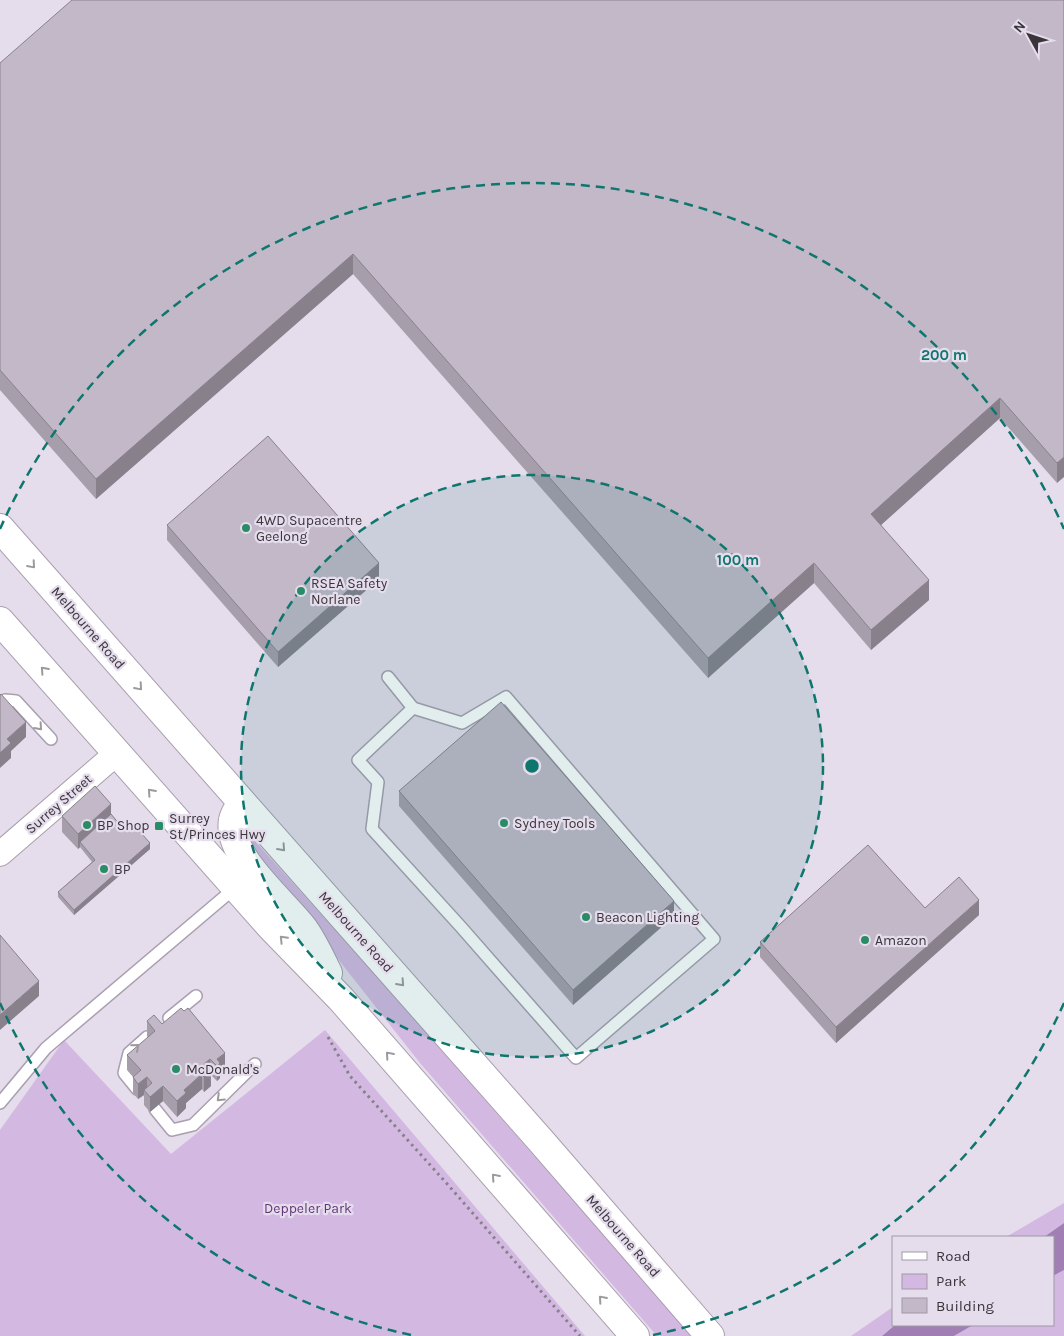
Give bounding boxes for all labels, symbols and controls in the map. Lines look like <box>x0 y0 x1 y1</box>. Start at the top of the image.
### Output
north arrow <box>1004 10 1054 60</box>
text: N <box>1010 18 1029 36</box>
text: 200 m <box>921 346 967 364</box>
place label: 4WD Supacentre Geelong <box>256 512 362 545</box>
marker: 4WD Supacentre Geelong <box>240 522 252 534</box>
text: 100 m <box>717 551 759 569</box>
one-way arrow <box>26 559 35 568</box>
place label: RSEA Safety Norlane <box>311 575 388 608</box>
street label: Melbourne Road <box>48 583 128 673</box>
marker: RSEA Safety Norlane <box>295 585 307 597</box>
one-way arrow <box>41 667 49 676</box>
one-way arrow <box>134 681 143 690</box>
one-way arrow <box>33 721 42 730</box>
centre of rings <box>523 757 541 775</box>
street label: Surrey Street <box>22 771 96 837</box>
one-way arrow <box>148 788 157 797</box>
place label: Surrey St/Princes Hwy <box>169 810 266 843</box>
place label: Sydney Tools <box>514 815 595 832</box>
place label: BP Shop <box>97 817 150 834</box>
marker: Sydney Tools <box>498 817 510 829</box>
marker: BP Shop <box>81 819 93 831</box>
marker: Surrey St/Princes Hwy <box>153 820 165 832</box>
one-way arrow <box>276 842 284 851</box>
place label: BP <box>114 861 131 878</box>
marker: BP <box>98 863 110 875</box>
street label: Melbourne Road <box>315 888 397 976</box>
place label: Beacon Lighting <box>596 909 699 926</box>
marker: Beacon Lighting <box>580 911 592 923</box>
place label: Amazon <box>875 932 927 949</box>
marker: Amazon <box>859 934 871 946</box>
one-way arrow <box>280 936 289 945</box>
one-way arrow <box>395 977 404 986</box>
one-way arrow <box>130 1044 139 1053</box>
one-way arrow <box>385 1051 394 1060</box>
place label: McDonald's <box>186 1061 260 1078</box>
marker: McDonald's <box>170 1063 182 1075</box>
one-way arrow <box>217 1092 226 1101</box>
one-way arrow <box>492 1174 501 1183</box>
street label: Melbourne Road <box>583 1191 663 1281</box>
park label: Deppeler Park <box>264 1200 352 1217</box>
legend <box>892 1236 1054 1326</box>
text: Road <box>936 1247 971 1265</box>
text: Park <box>936 1272 966 1290</box>
one-way arrow <box>599 1296 608 1305</box>
text: Building <box>936 1297 994 1315</box>

